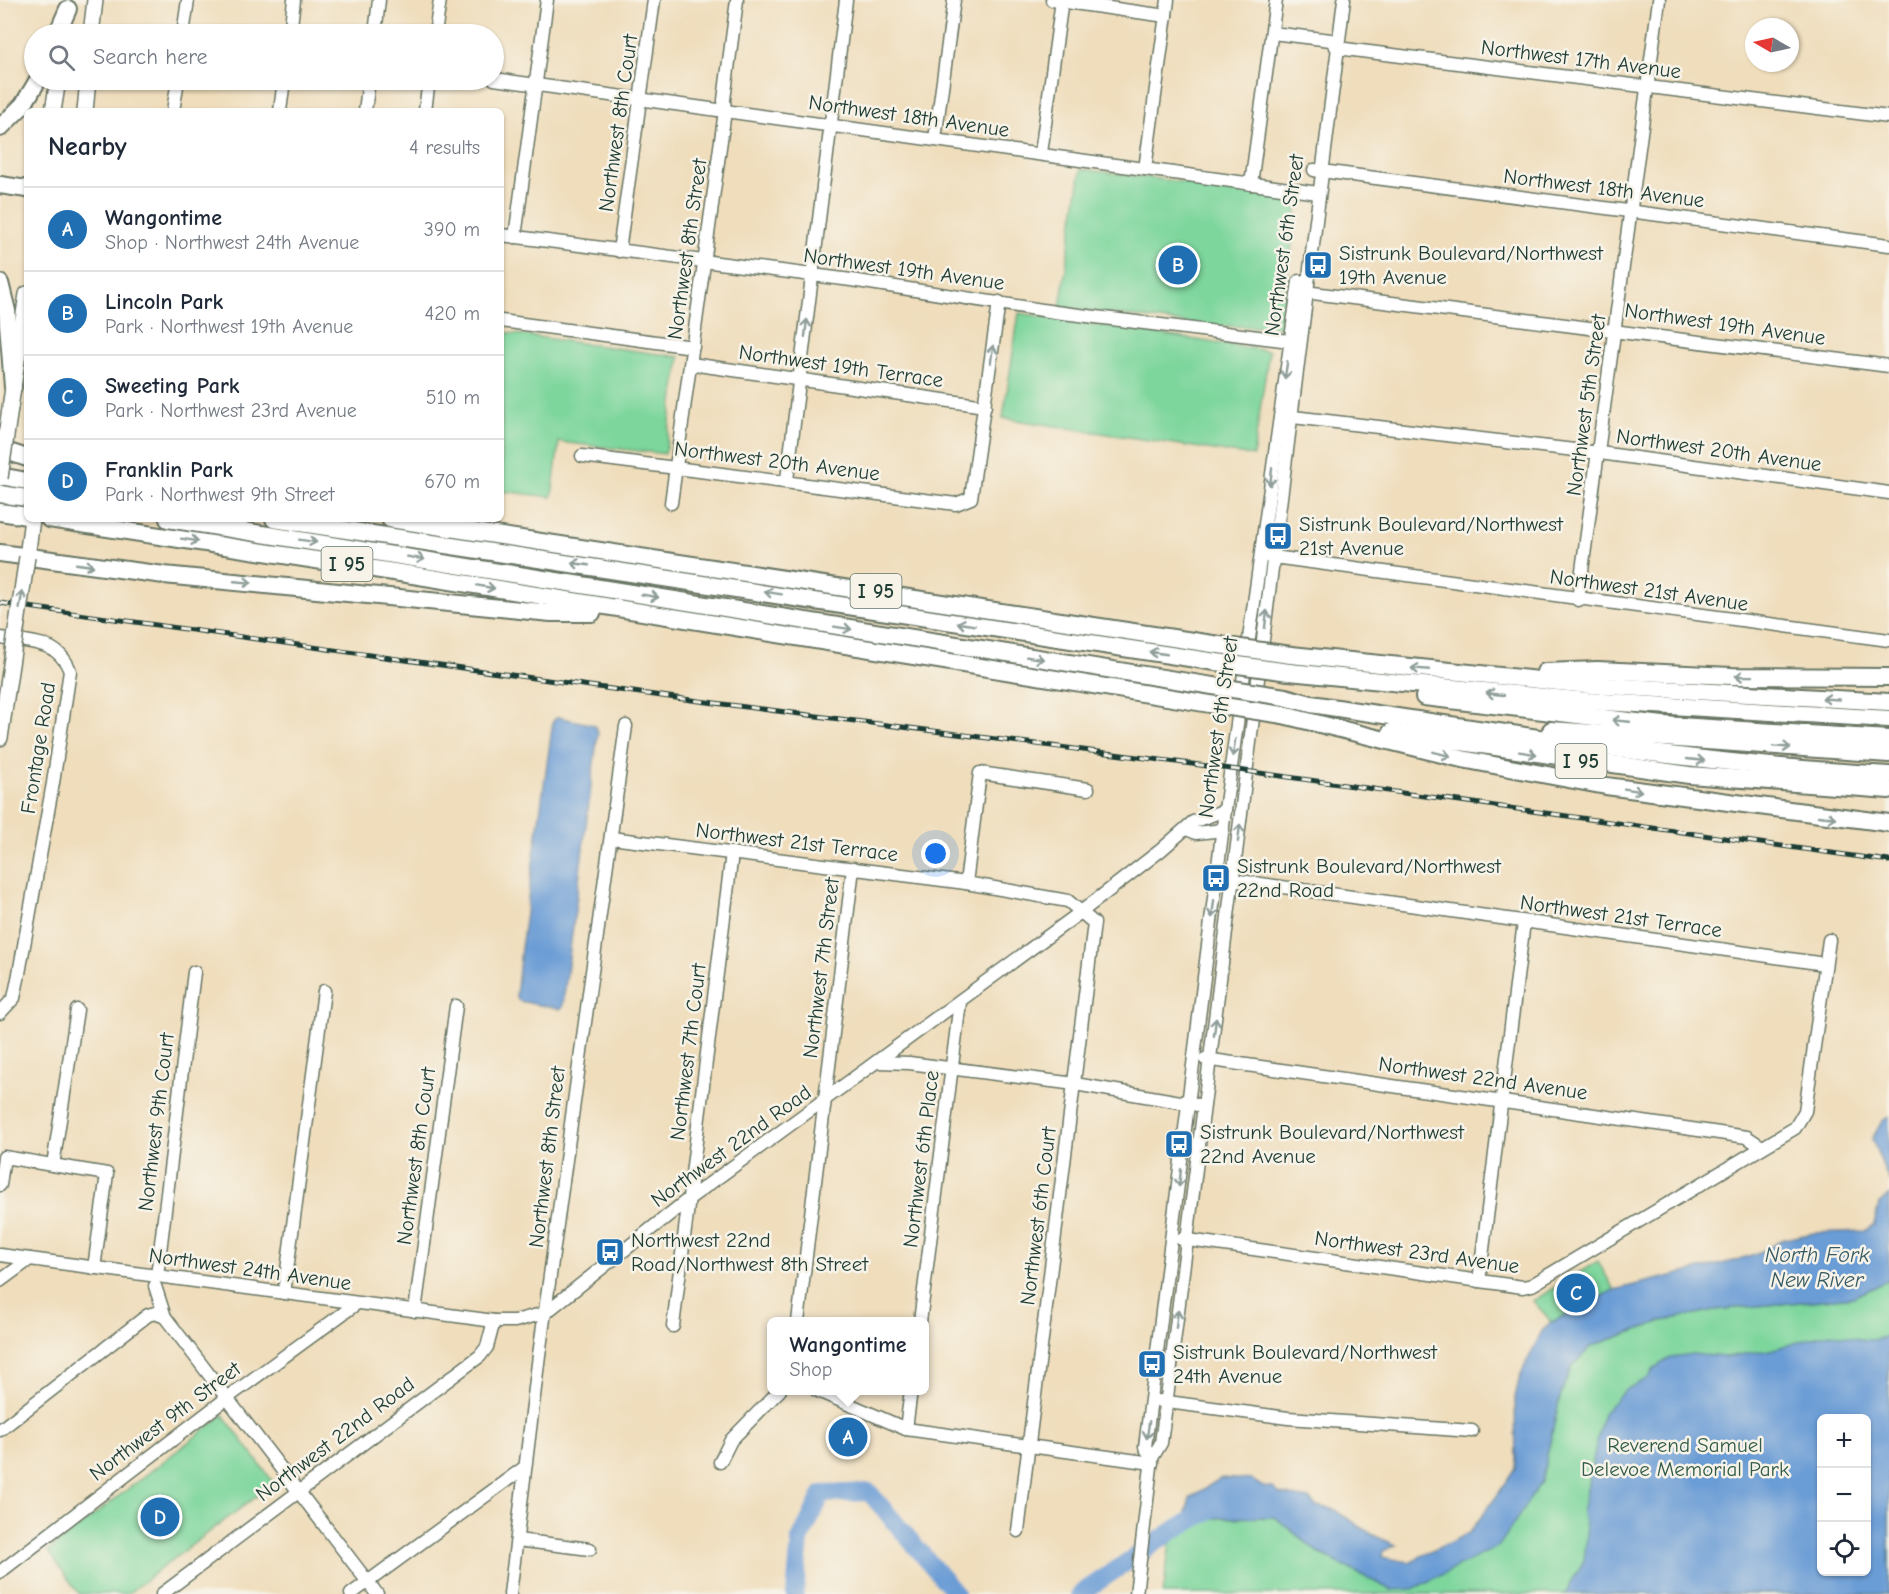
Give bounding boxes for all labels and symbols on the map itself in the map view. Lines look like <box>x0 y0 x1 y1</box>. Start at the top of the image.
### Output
north arrow <box>1745 18 1799 72</box>
street label: Northwest 8th Court <box>594 32 642 213</box>
street label: Northwest 17th Avenue <box>1480 35 1682 83</box>
street label: Northwest 18th Avenue <box>807 90 1011 142</box>
street label: Northwest 6th Street <box>1259 152 1309 337</box>
street label: Northwest 8th Street <box>662 156 712 341</box>
street label: Northwest 18th Avenue <box>1502 164 1706 212</box>
place label: Sistrunk Boulevard/Northwest 19th Avenue <box>1339 241 1604 289</box>
pin: B <box>1158 242 1198 288</box>
street label: Northwest 19th Avenue <box>802 243 1006 295</box>
bus stop icon: Sistrunk Boulevard/Northwest 19th Avenue <box>1302 249 1334 281</box>
street label: Northwest 19th Avenue <box>1623 298 1827 350</box>
street label: Northwest 5th Street <box>1561 312 1611 497</box>
one-way arrow <box>801 319 812 339</box>
street label: Northwest 19th Terrace <box>737 340 945 392</box>
one-way arrow <box>987 344 998 364</box>
one-way arrow <box>1280 360 1291 379</box>
street label: Northwest 20th Avenue <box>1615 424 1823 476</box>
street label: Northwest 20th Avenue <box>673 436 881 486</box>
one-way arrow <box>1265 467 1276 487</box>
place label: Sistrunk Boulevard/Northwest 21st Avenue <box>1299 512 1564 560</box>
bus stop icon: Sistrunk Boulevard/Northwest 21st Avenue <box>1262 520 1294 552</box>
one-way arrow <box>179 534 199 545</box>
one-way arrow <box>298 535 318 546</box>
road number: I 95 <box>322 547 372 581</box>
one-way arrow <box>406 552 426 563</box>
one-way arrow <box>571 559 591 570</box>
one-way arrow <box>75 560 95 571</box>
street label: Northwest 21st Avenue <box>1548 564 1750 616</box>
road number: I 95 <box>850 574 902 608</box>
one-way arrow <box>233 577 253 588</box>
one-way arrow <box>476 582 495 593</box>
one-way arrow <box>764 588 783 599</box>
one-way arrow <box>16 590 27 610</box>
one-way arrow <box>640 591 660 602</box>
one-way arrow <box>1260 610 1271 629</box>
one-way arrow <box>956 618 976 629</box>
one-way arrow <box>832 622 852 633</box>
street label: Northwest 6th Street <box>1193 634 1243 819</box>
one-way arrow <box>1149 648 1169 659</box>
one-way arrow <box>1025 653 1045 664</box>
one-way arrow <box>1410 663 1430 674</box>
one-way arrow <box>1735 670 1755 682</box>
street label: Frontage Road <box>16 680 60 816</box>
one-way arrow <box>1486 688 1506 699</box>
one-way arrow <box>1821 693 1841 704</box>
one-way arrow <box>1612 715 1632 726</box>
one-way arrow <box>1229 738 1240 757</box>
one-way arrow <box>1772 742 1792 753</box>
road number: I 95 <box>1556 744 1606 778</box>
one-way arrow <box>1517 748 1537 759</box>
one-way arrow <box>1432 749 1451 761</box>
one-way arrow <box>1685 755 1705 766</box>
one-way arrow <box>1623 785 1643 796</box>
one-way arrow <box>1816 811 1836 822</box>
street label: Northwest 21st Terrace <box>694 818 900 866</box>
one-way arrow <box>1233 824 1244 844</box>
your location <box>921 839 950 868</box>
place label: Sistrunk Boulevard/Northwest 22nd Road <box>1237 854 1502 902</box>
bus stop icon: Sistrunk Boulevard/Northwest 22nd Road <box>1200 862 1232 894</box>
street label: Northwest 7th Street <box>798 875 844 1060</box>
street label: Northwest 21st Terrace <box>1519 890 1723 942</box>
one-way arrow <box>1208 899 1219 919</box>
street label: Northwest 7th Court <box>665 961 711 1142</box>
one-way arrow <box>1209 1017 1220 1037</box>
street label: Northwest 9th Court <box>133 1030 179 1213</box>
street label: Northwest 22nd Avenue <box>1377 1051 1589 1105</box>
street label: Northwest 8th Street <box>524 1064 570 1249</box>
street label: Northwest 8th Court <box>392 1065 440 1246</box>
street label: Northwest 6th Place <box>898 1069 944 1249</box>
street label: Northwest 22nd Road <box>646 1080 816 1212</box>
place label: Sistrunk Boulevard/Northwest 22nd Avenue <box>1200 1120 1465 1168</box>
street label: Northwest 6th Court <box>1015 1124 1061 1307</box>
bus stop icon: Sistrunk Boulevard/Northwest 22nd Avenue <box>1163 1128 1195 1160</box>
one-way arrow <box>1175 1167 1186 1187</box>
street label: Northwest 23rd Avenue <box>1313 1226 1521 1278</box>
place label: Northwest 22nd Road/Northwest 8th Street <box>631 1228 869 1276</box>
bus stop icon: Northwest 22nd Road/Northwest 8th Street <box>594 1236 626 1268</box>
water label: North Fork New River <box>1765 1242 1870 1293</box>
street label: Northwest 24th Avenue <box>147 1243 353 1295</box>
pin: C <box>1556 1270 1596 1316</box>
one-way arrow <box>1172 1310 1183 1330</box>
place label: Sistrunk Boulevard/Northwest 24th Avenue <box>1173 1340 1438 1388</box>
bus stop icon: Sistrunk Boulevard/Northwest 24th Avenue <box>1136 1348 1168 1380</box>
street label: Northwest 9th Street <box>85 1356 246 1486</box>
street label: Northwest 22nd Road <box>251 1372 419 1506</box>
pin: A <box>828 1414 868 1460</box>
one-way arrow <box>1142 1419 1153 1439</box>
park label: Reverend Samuel Delevoe Memorial Park <box>1581 1433 1789 1481</box>
pin: D <box>140 1494 180 1540</box>

